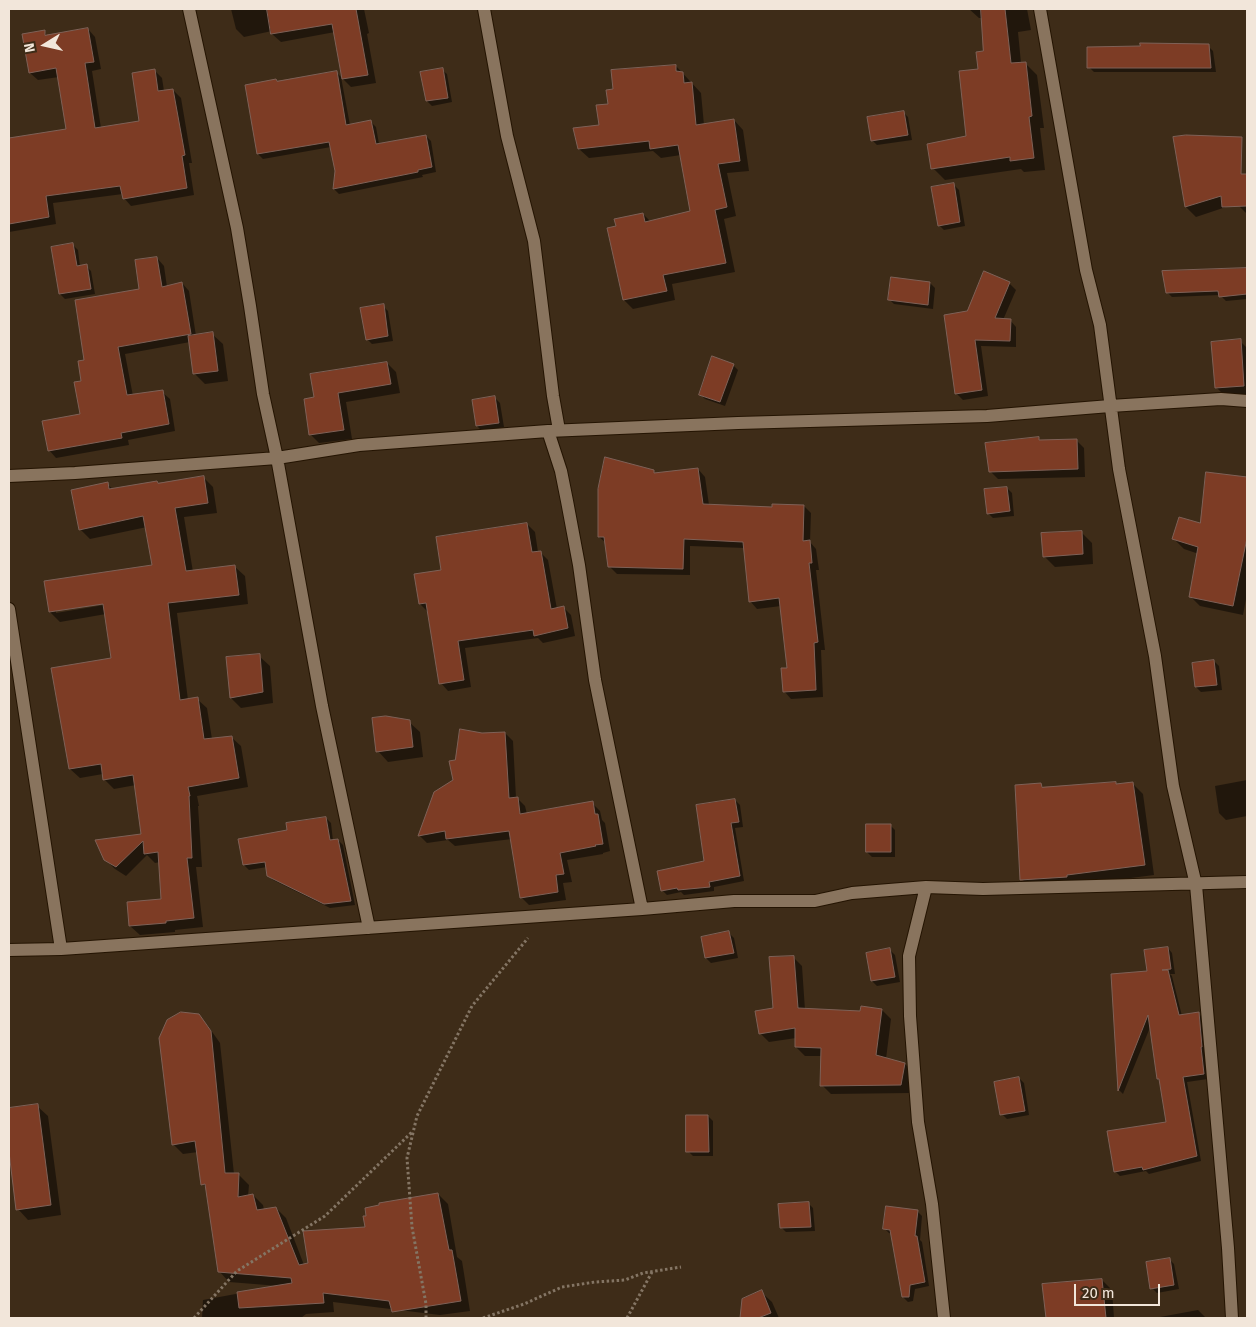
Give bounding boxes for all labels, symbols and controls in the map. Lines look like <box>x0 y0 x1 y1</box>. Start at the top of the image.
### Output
north arrow <box>20 20 70 70</box>
text: N <box>21 42 39 54</box>
scale bar <box>1076 1274 1162 1306</box>
text: 20 m <box>1082 1284 1115 1302</box>

